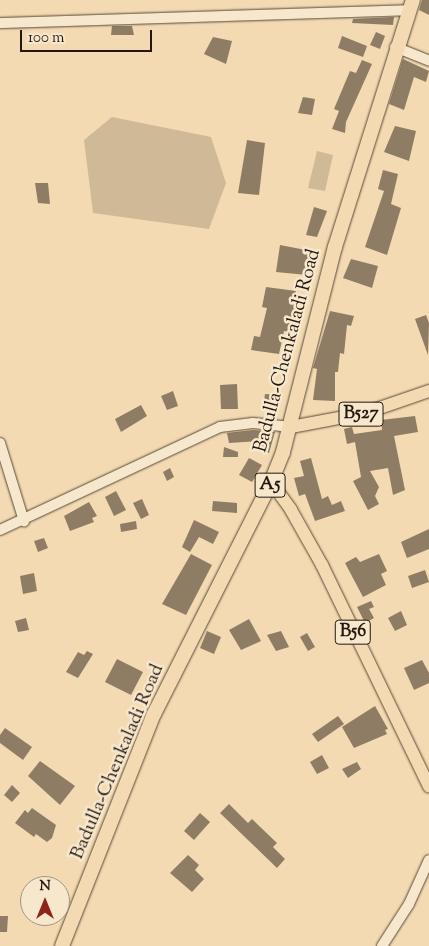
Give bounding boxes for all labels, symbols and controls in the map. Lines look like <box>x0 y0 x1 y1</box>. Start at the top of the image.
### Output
scale bar <box>22 20 155 52</box>
text: 100 m <box>28 28 64 49</box>
street label: Badulla-Chenkaladi Road <box>250 247 326 455</box>
road number: B527 <box>338 398 384 429</box>
road number: A5 <box>254 470 286 500</box>
road number: B56 <box>334 616 372 648</box>
street label: Badulla-Chenkaladi Road <box>67 661 169 863</box>
north arrow <box>20 876 70 926</box>
text: N <box>39 877 51 897</box>

